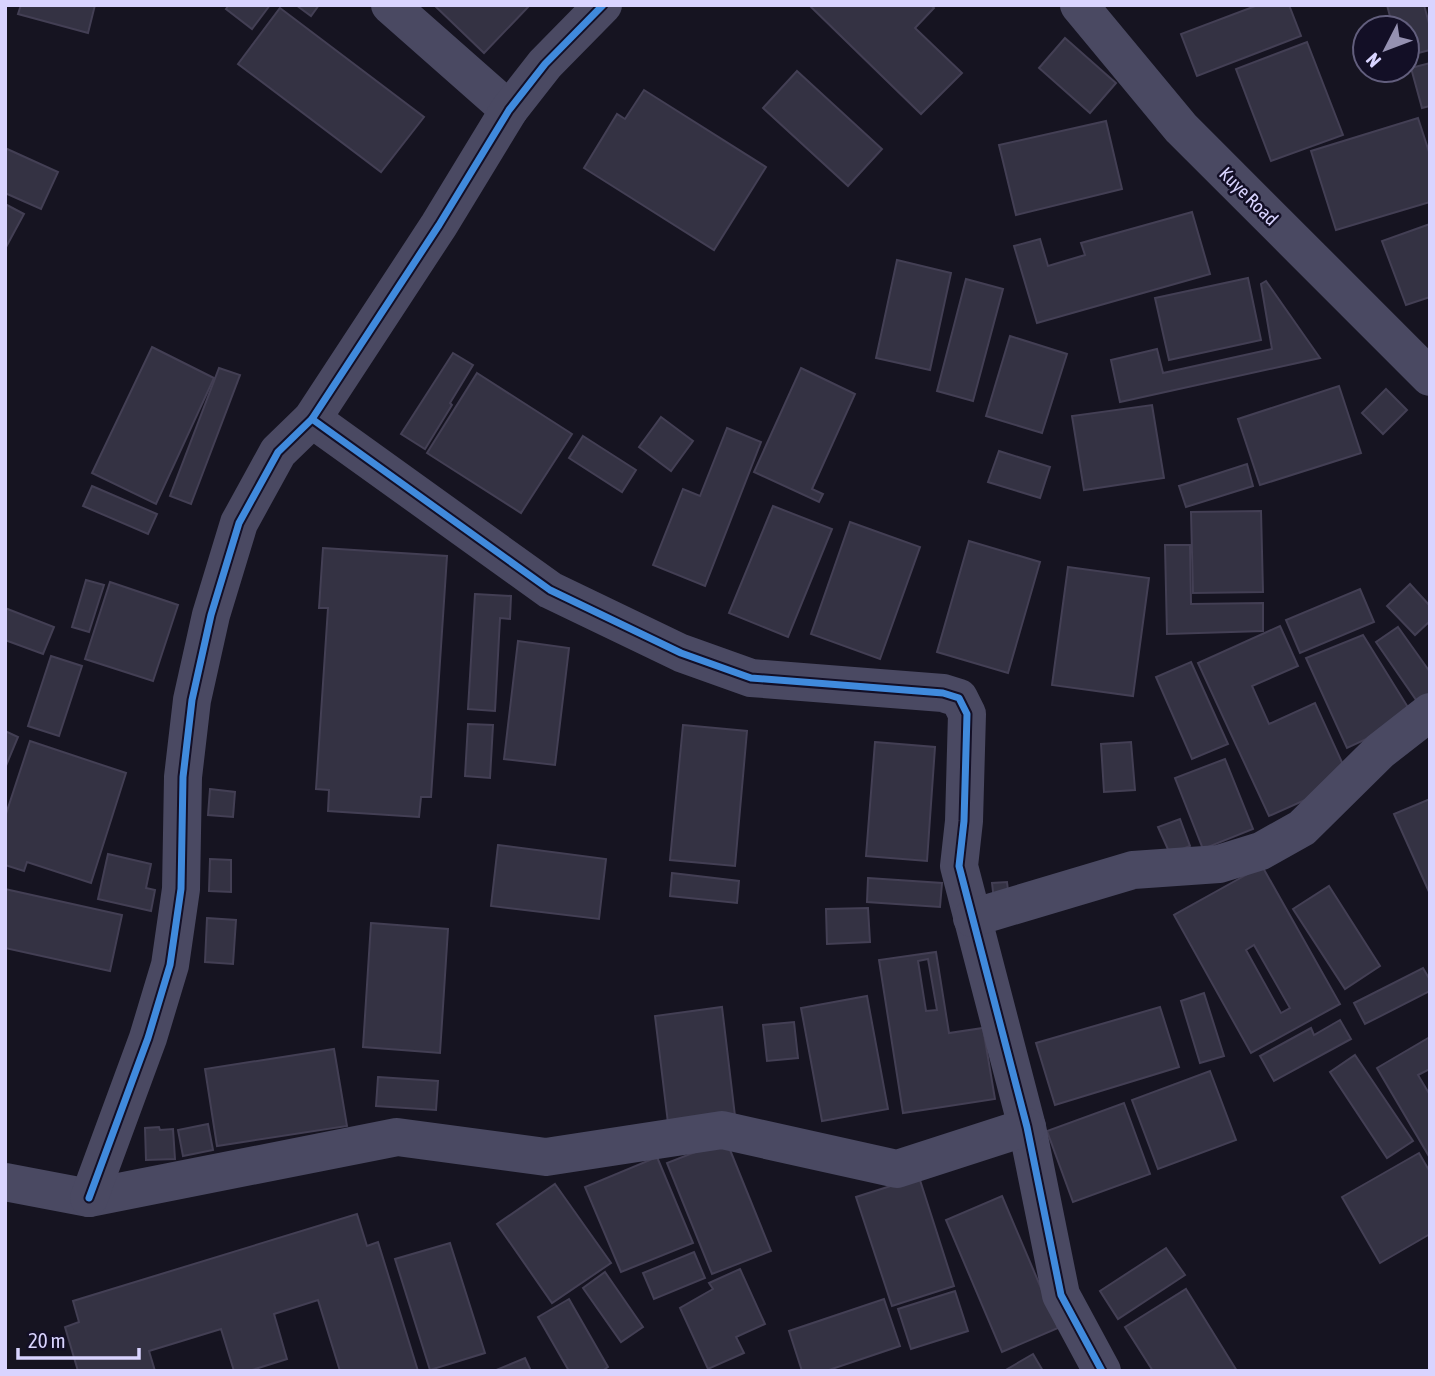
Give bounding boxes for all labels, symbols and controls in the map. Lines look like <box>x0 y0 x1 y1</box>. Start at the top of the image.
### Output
north arrow <box>1351 14 1421 84</box>
text: N <box>1361 49 1385 72</box>
street label: Kuye Road <box>1215 162 1283 230</box>
scale bar <box>18 1316 138 1360</box>
text: 20 m <box>28 1328 66 1352</box>

